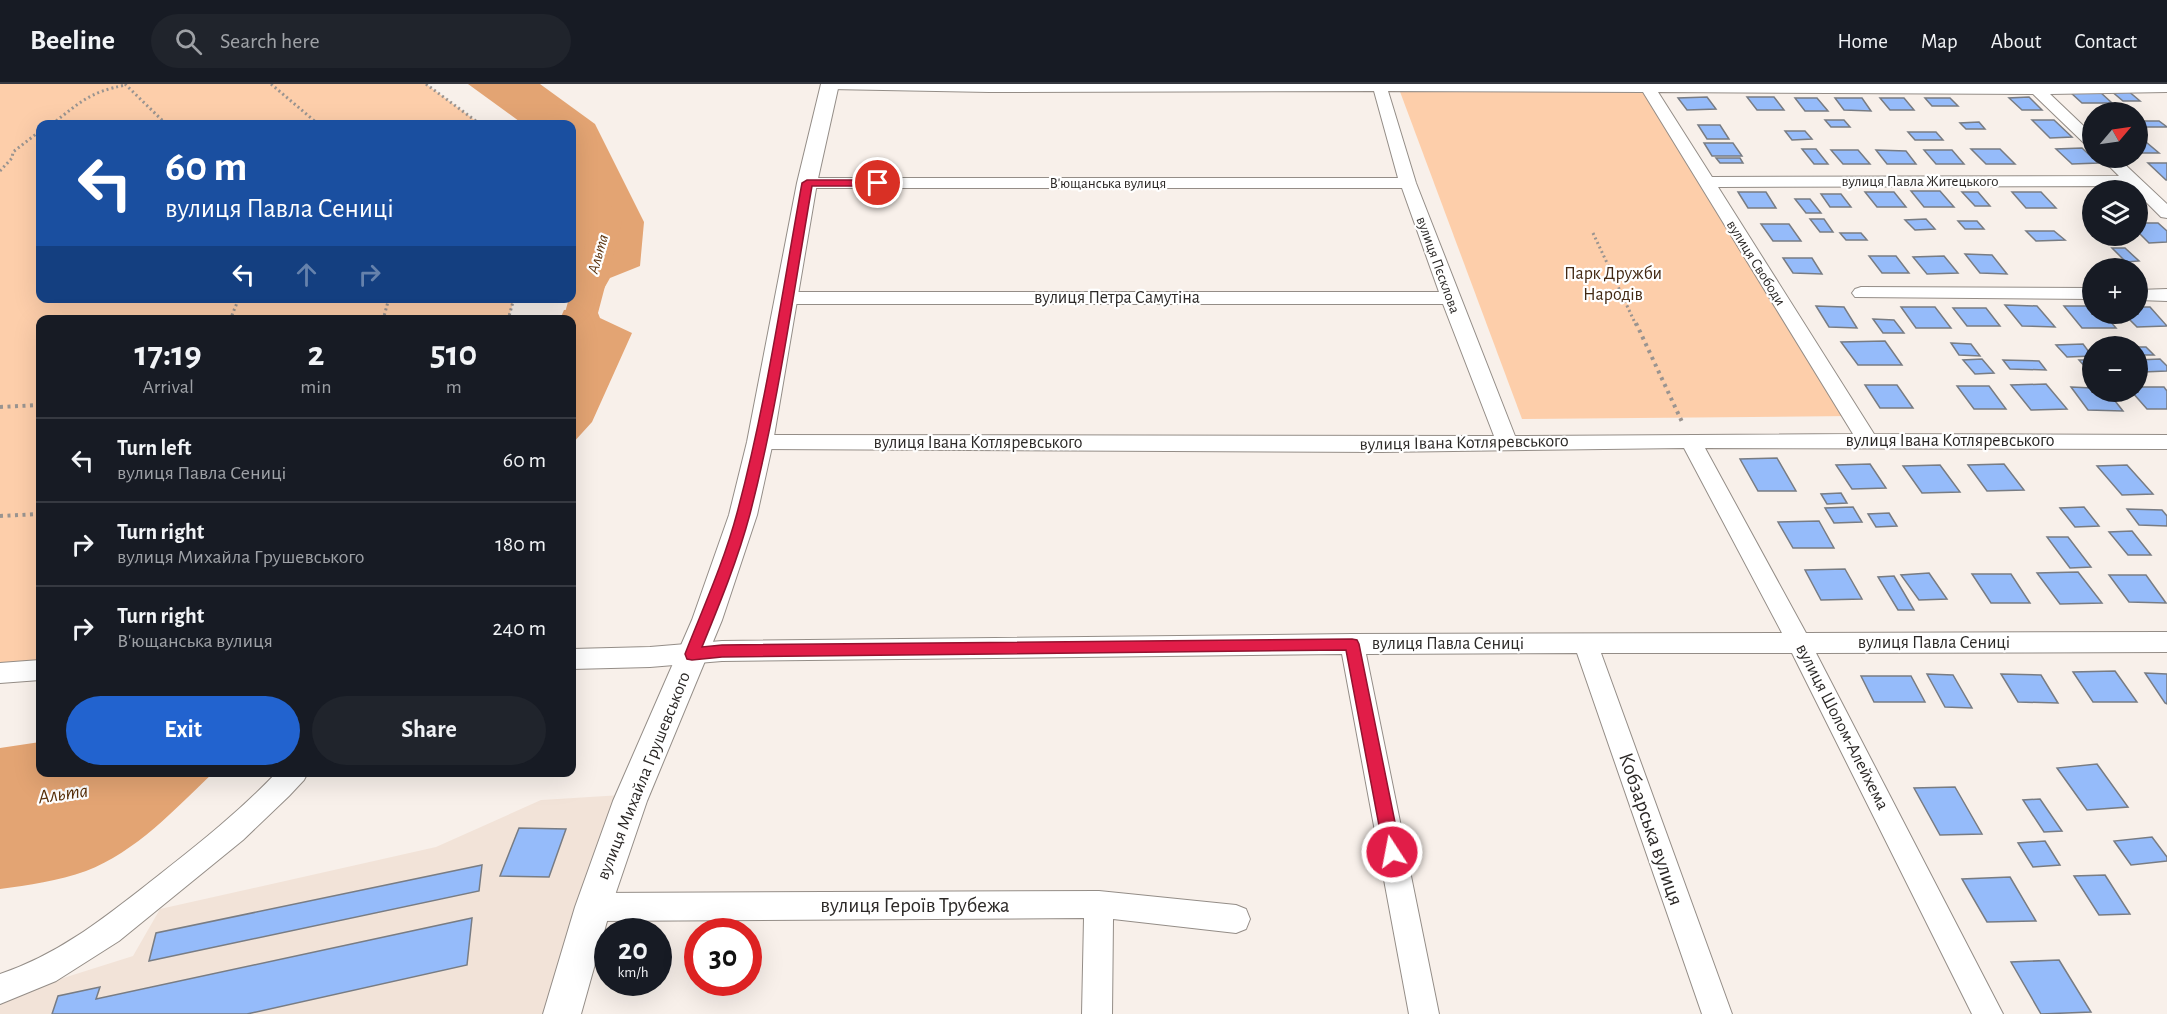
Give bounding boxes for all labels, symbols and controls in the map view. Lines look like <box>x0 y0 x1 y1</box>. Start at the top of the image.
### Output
search box <box>151 14 571 68</box>
icon: search <box>172 25 205 58</box>
text: Beeline <box>30 27 115 55</box>
text: Search here <box>220 30 320 52</box>
text: Home <box>1837 31 1888 52</box>
text: Map <box>1921 31 1958 52</box>
text: About <box>1991 31 2041 52</box>
text: Contact <box>2074 31 2137 52</box>
north arrow <box>2082 102 2148 168</box>
map controls <box>2082 102 2148 402</box>
icon: left <box>66 144 144 222</box>
text: 60 m <box>165 146 247 188</box>
pin <box>852 157 903 208</box>
icon: arrive <box>861 166 894 199</box>
street label: вулиця Павла Житецького <box>1842 174 1998 189</box>
street label: В'ющанська вулиця <box>1050 176 1166 191</box>
button: layers <box>2082 180 2148 246</box>
text: вулиця Павла Сениці <box>165 195 394 222</box>
street label: вулиця Пєсклова <box>1414 215 1463 316</box>
street label: вулиця Свободи <box>1724 218 1788 308</box>
water label: Альта <box>585 232 611 276</box>
icon: left <box>227 258 260 291</box>
icon: ahead <box>290 258 323 291</box>
icon: right <box>353 258 386 291</box>
button: + <box>2082 258 2148 324</box>
park label: Парк Дружби Народів <box>1564 264 1662 304</box>
street label: вулиця Петра Самутіна <box>1034 289 1200 307</box>
text: 17:19 <box>135 336 202 372</box>
text: 2 <box>307 336 324 372</box>
text: 510 <box>430 336 477 372</box>
button: − <box>2082 336 2148 402</box>
text: Arrival <box>142 377 194 397</box>
text: min <box>300 377 332 397</box>
text: m <box>446 377 462 397</box>
street label: вулиця Івана Котляревського <box>1359 432 1569 454</box>
street label: вулиця Івана Котляревського <box>1845 432 2055 450</box>
street label: вулиця Івана Котляревського <box>873 434 1083 452</box>
text: Turn left <box>117 437 191 459</box>
icon: left <box>66 444 99 477</box>
text: 60 m <box>503 449 546 471</box>
text: вулиця Павла Сениці <box>117 463 286 483</box>
text: Turn right <box>117 521 204 543</box>
icon: right <box>66 528 99 561</box>
text: 180 m <box>495 533 546 555</box>
text: вулиця Михайла Грушевського <box>117 547 364 567</box>
text: Turn right <box>117 605 204 627</box>
icon: right <box>66 612 99 645</box>
text: 240 m <box>493 617 546 639</box>
text: В'ющанська вулиця <box>117 631 273 651</box>
street label: вулиця Павла Сениці <box>1858 634 2010 652</box>
street label: вулиця Павла Сениці <box>1372 635 1524 653</box>
street label: вулиця Шолом-Алейхема <box>1792 641 1892 813</box>
street label: вулиця Михайла Грушевського <box>594 669 694 883</box>
button: Exit <box>66 696 300 765</box>
button: Share <box>312 696 546 765</box>
street label: Кобзарська вулиця <box>1615 750 1687 908</box>
water label: Альта <box>36 781 89 808</box>
position arrow <box>1360 820 1424 884</box>
street label: вулиця Героїв Трубежа <box>820 895 1010 916</box>
speed limit sign: 30 <box>684 918 762 996</box>
text: 20 <box>618 935 648 965</box>
text: km/h <box>618 965 648 980</box>

